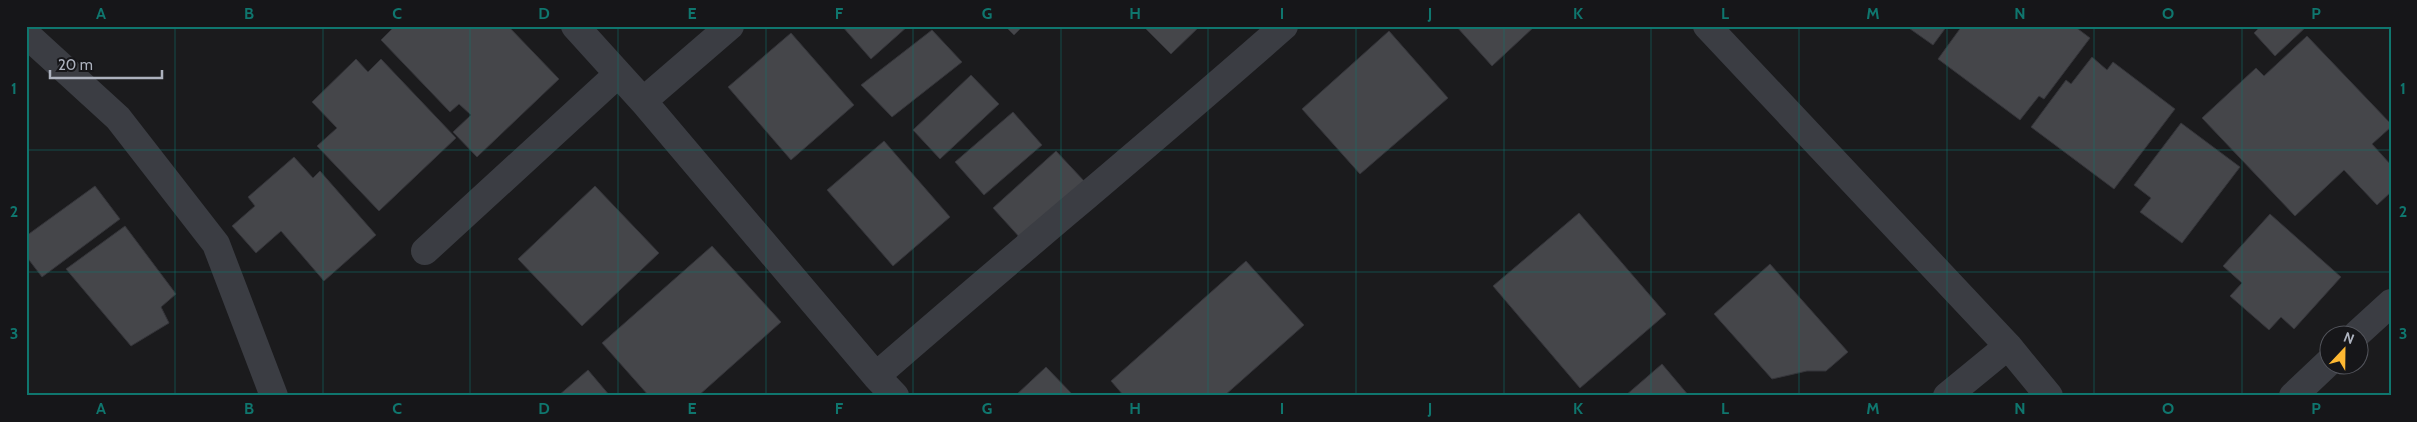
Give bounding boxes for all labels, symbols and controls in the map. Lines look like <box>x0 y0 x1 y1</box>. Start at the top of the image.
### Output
text: A <box>96 4 106 23</box>
text: B <box>244 4 254 23</box>
text: C <box>392 4 402 23</box>
text: D <box>538 4 550 23</box>
text: E <box>687 4 697 23</box>
text: F <box>835 4 844 23</box>
text: G <box>982 4 992 23</box>
text: H <box>1129 4 1141 23</box>
text: I <box>1280 4 1284 23</box>
text: J <box>1427 4 1432 23</box>
text: K <box>1573 4 1583 23</box>
text: L <box>1721 4 1729 23</box>
text: M <box>1866 4 1880 23</box>
text: N <box>2014 4 2026 23</box>
text: O <box>2162 4 2174 23</box>
text: P <box>2311 4 2321 23</box>
scale bar <box>50 48 162 80</box>
text: 20 m <box>58 56 93 74</box>
text: 1 <box>11 79 17 98</box>
text: 1 <box>2400 79 2406 98</box>
text: 2 <box>10 202 18 221</box>
text: 2 <box>2399 202 2407 221</box>
text: 3 <box>10 324 18 343</box>
north arrow <box>2320 324 2370 374</box>
text: 3 <box>2399 324 2407 343</box>
text: N <box>2341 328 2357 348</box>
text: A <box>96 399 106 418</box>
text: B <box>244 399 254 418</box>
text: C <box>392 399 402 418</box>
text: D <box>538 399 550 418</box>
text: E <box>687 399 697 418</box>
text: F <box>835 399 844 418</box>
text: G <box>982 399 992 418</box>
text: H <box>1129 399 1141 418</box>
text: I <box>1280 399 1284 418</box>
text: J <box>1427 399 1432 418</box>
text: K <box>1573 399 1583 418</box>
text: L <box>1721 399 1729 418</box>
text: M <box>1866 399 1880 418</box>
text: N <box>2014 399 2026 418</box>
text: O <box>2162 399 2174 418</box>
text: P <box>2311 399 2321 418</box>

